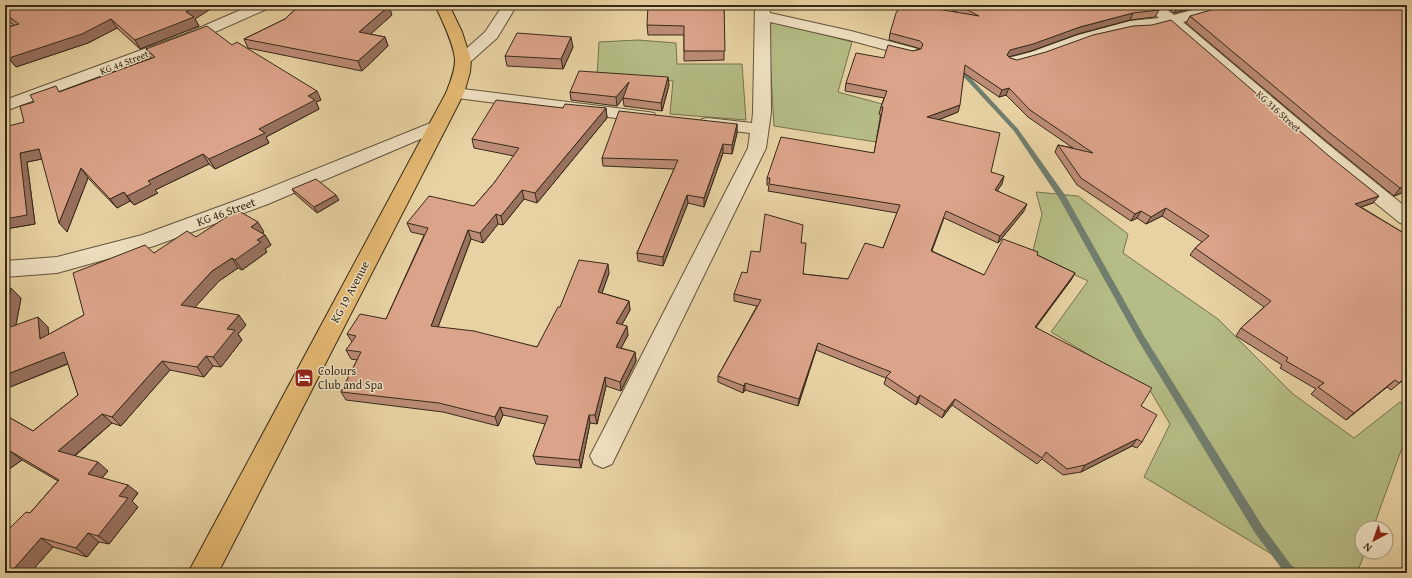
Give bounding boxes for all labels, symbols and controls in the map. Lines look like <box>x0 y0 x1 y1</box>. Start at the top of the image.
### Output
street label: KG 44 Street <box>98 46 151 79</box>
street label: KG 316 Street <box>1253 87 1305 136</box>
street label: KG 46 Street <box>194 193 258 230</box>
street label: KG 19 Avenue <box>326 257 373 326</box>
place label: Colours Club and Spa <box>318 362 383 393</box>
hotel icon: Colours Club and Spa <box>293 367 315 389</box>
north arrow <box>1354 520 1394 560</box>
text: N <box>1359 539 1375 556</box>

